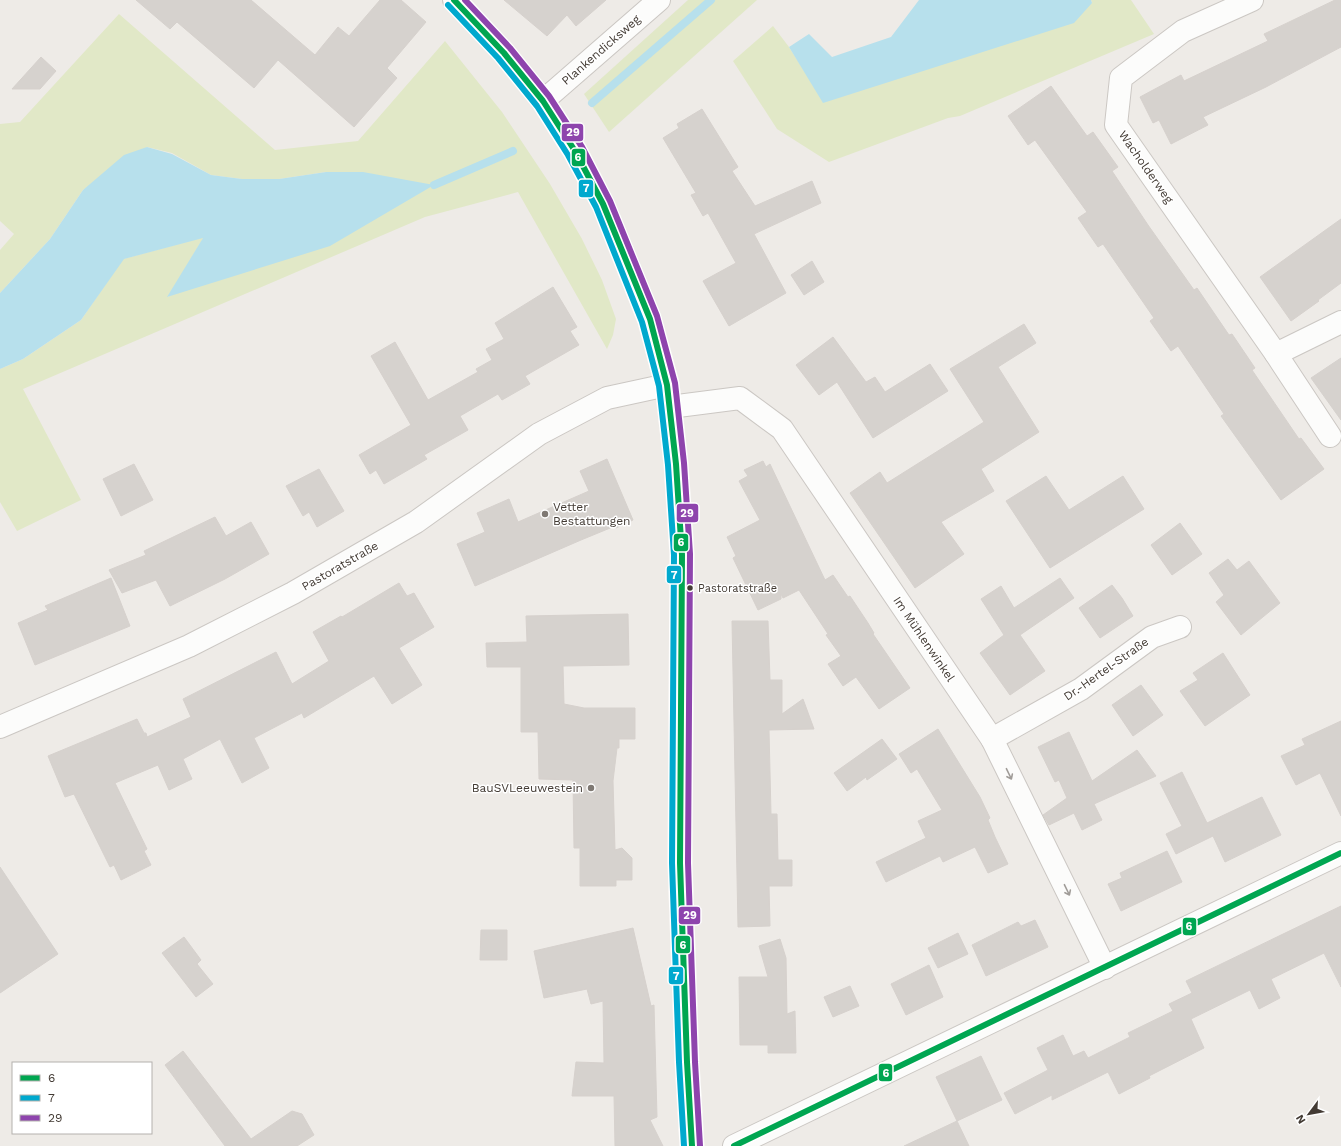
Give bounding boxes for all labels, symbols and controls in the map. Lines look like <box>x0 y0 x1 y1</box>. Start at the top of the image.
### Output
street label: Plankendicksweg <box>559 12 644 88</box>
line badge: 29 <box>561 123 584 142</box>
text: 29 <box>566 126 580 139</box>
street label: Wacholderweg <box>1116 128 1177 206</box>
line badge: 6 <box>571 148 586 167</box>
text: 6 <box>575 151 582 164</box>
line badge: 7 <box>578 179 594 198</box>
text: 7 <box>583 182 590 195</box>
place label: Vetter Bestattungen <box>553 500 631 528</box>
line badge: 29 <box>676 503 699 523</box>
text: 29 <box>680 507 694 520</box>
marker: Vetter Bestattungen <box>540 509 550 519</box>
line badge: 6 <box>673 533 689 552</box>
text: 6 <box>678 536 685 549</box>
street label: Pastoratstraße <box>299 538 381 594</box>
line badge: 7 <box>666 565 682 584</box>
text: 7 <box>671 569 678 582</box>
place label: Pastoratstraße <box>698 582 777 595</box>
marker: Pastoratstraße <box>685 583 695 593</box>
street label: Im Mühlenwinkel <box>890 594 958 685</box>
street label: Dr.-Hertel-Straße <box>1061 634 1151 704</box>
one-way arrow <box>1006 768 1014 780</box>
place label: BauSVLeeuwestein <box>472 781 583 795</box>
marker: BauSVLeeuwestein <box>586 783 596 793</box>
one-way arrow <box>1064 884 1071 896</box>
line badge: 29 <box>678 906 701 925</box>
text: 29 <box>683 909 697 922</box>
line badge: 6 <box>1182 917 1197 936</box>
text: 6 <box>1186 920 1193 933</box>
line badge: 6 <box>675 935 691 954</box>
text: 6 <box>680 939 687 952</box>
line badge: 7 <box>668 966 684 985</box>
text: 7 <box>673 970 680 983</box>
legend <box>12 1062 152 1134</box>
line badge: 6 <box>878 1063 893 1082</box>
text: 6 <box>883 1067 890 1080</box>
text: 6 <box>48 1071 55 1085</box>
text: 7 <box>48 1091 55 1105</box>
north arrow <box>1289 1094 1329 1134</box>
text: 29 <box>48 1111 62 1125</box>
text: N <box>1293 1112 1309 1126</box>

